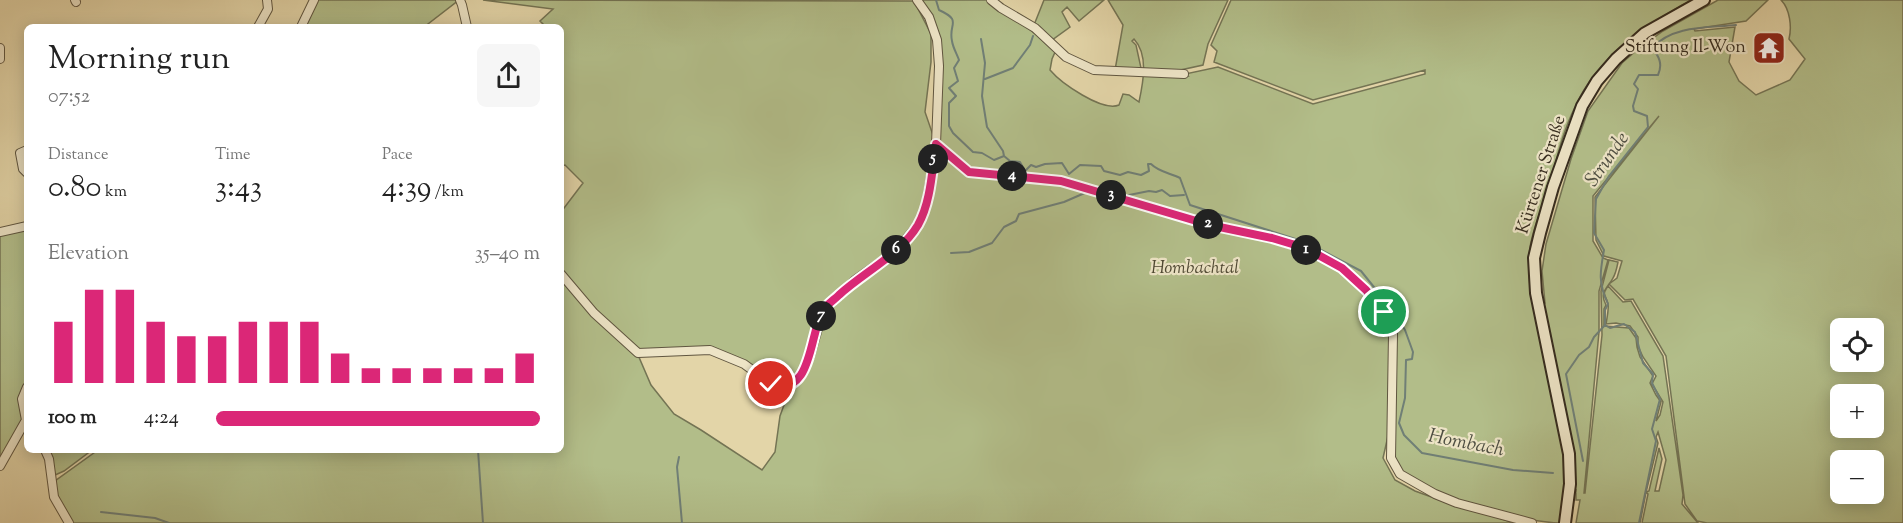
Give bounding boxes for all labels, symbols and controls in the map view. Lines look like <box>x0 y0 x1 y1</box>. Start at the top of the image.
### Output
temple icon: Stiftung Il-Won <box>1751 30 1787 66</box>
place label: Stiftung Il-Won <box>1625 35 1746 61</box>
text: Morning run <box>48 36 230 84</box>
button: share <box>477 44 540 107</box>
text: 07:52 <box>48 83 90 112</box>
street label: Kürtener Straße <box>1511 112 1573 238</box>
water label: Strunde <box>1579 127 1637 193</box>
text: Distance <box>48 144 108 167</box>
text: Time <box>215 144 251 167</box>
text: Pace <box>382 144 413 167</box>
pin: 5 <box>918 144 948 174</box>
text: 5 <box>930 147 936 170</box>
pin: 4 <box>997 161 1027 191</box>
text: 4 <box>1008 164 1016 187</box>
text: 0.80 <box>48 167 102 210</box>
text: 3:43 <box>215 167 262 210</box>
text: 4:39 <box>382 167 431 210</box>
pin: 3 <box>1096 180 1126 210</box>
text: km <box>102 181 127 204</box>
text: /km <box>431 181 464 204</box>
text: 3 <box>1108 183 1114 206</box>
pin: 2 <box>1193 209 1223 239</box>
text: 2 <box>1204 212 1212 235</box>
pin: 6 <box>881 235 911 265</box>
pin: 1 <box>1291 235 1321 265</box>
text: 6 <box>892 238 900 261</box>
text: 1 <box>1303 238 1309 261</box>
text: Elevation <box>48 240 129 269</box>
text: 35–40 m <box>475 240 540 269</box>
park label: Hombachtal <box>1151 256 1239 282</box>
pin <box>1358 286 1409 337</box>
icon: arrive <box>1367 295 1400 328</box>
pin: 7 <box>806 301 836 331</box>
text: 7 <box>817 304 825 327</box>
map controls <box>1830 318 1884 504</box>
button: locate <box>1830 318 1884 372</box>
pin <box>745 358 796 409</box>
icon: check <box>754 367 787 400</box>
button: + <box>1830 384 1884 438</box>
text: 100 m <box>48 404 97 433</box>
text: 4:24 <box>144 404 179 433</box>
water label: Hombach <box>1426 422 1507 466</box>
button: − <box>1830 450 1884 504</box>

